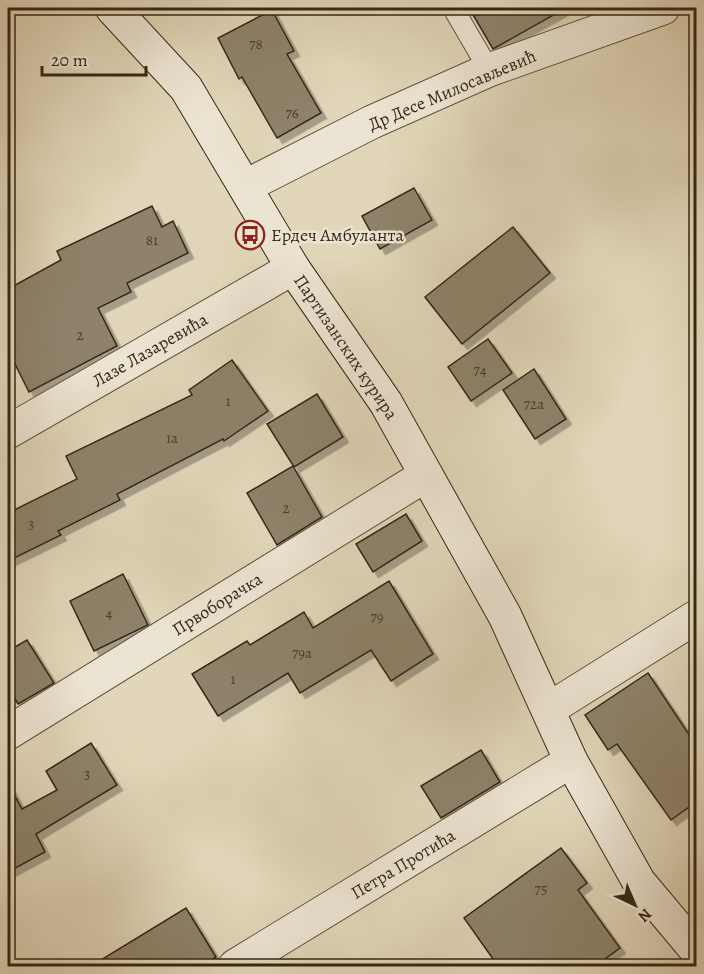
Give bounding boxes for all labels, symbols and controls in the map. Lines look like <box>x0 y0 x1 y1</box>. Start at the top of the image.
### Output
house number: 78 <box>249 34 263 54</box>
scale bar <box>42 39 146 77</box>
street label: Др Десе Милосављевић <box>364 44 540 136</box>
text: 20 m <box>51 48 88 72</box>
house number: 76 <box>285 103 299 123</box>
bus stop icon: Ердеч Амбуланта <box>234 219 266 251</box>
place label: Ердеч Амбуланта <box>271 223 405 247</box>
house number: 81 <box>146 230 158 250</box>
street label: Партизанских курира <box>288 270 404 425</box>
street label: Лазе Лазаревића <box>88 307 213 393</box>
house number: 2 <box>76 325 84 345</box>
house number: 74 <box>473 360 487 380</box>
house number: 1 <box>225 391 231 411</box>
house number: 72a <box>524 394 544 414</box>
house number: 1a <box>166 428 178 448</box>
house number: 2 <box>282 498 290 518</box>
house number: 3 <box>28 514 34 534</box>
street label: Првоборачка <box>167 566 267 641</box>
house number: 4 <box>106 603 113 623</box>
house number: 79 <box>370 607 384 627</box>
house number: 79a <box>292 643 312 663</box>
house number: 1 <box>230 669 236 689</box>
house number: 3 <box>84 764 90 784</box>
street label: Петра Протића <box>346 823 460 905</box>
north arrow <box>605 875 665 935</box>
house number: 75 <box>535 879 547 899</box>
text: N <box>633 903 657 927</box>

